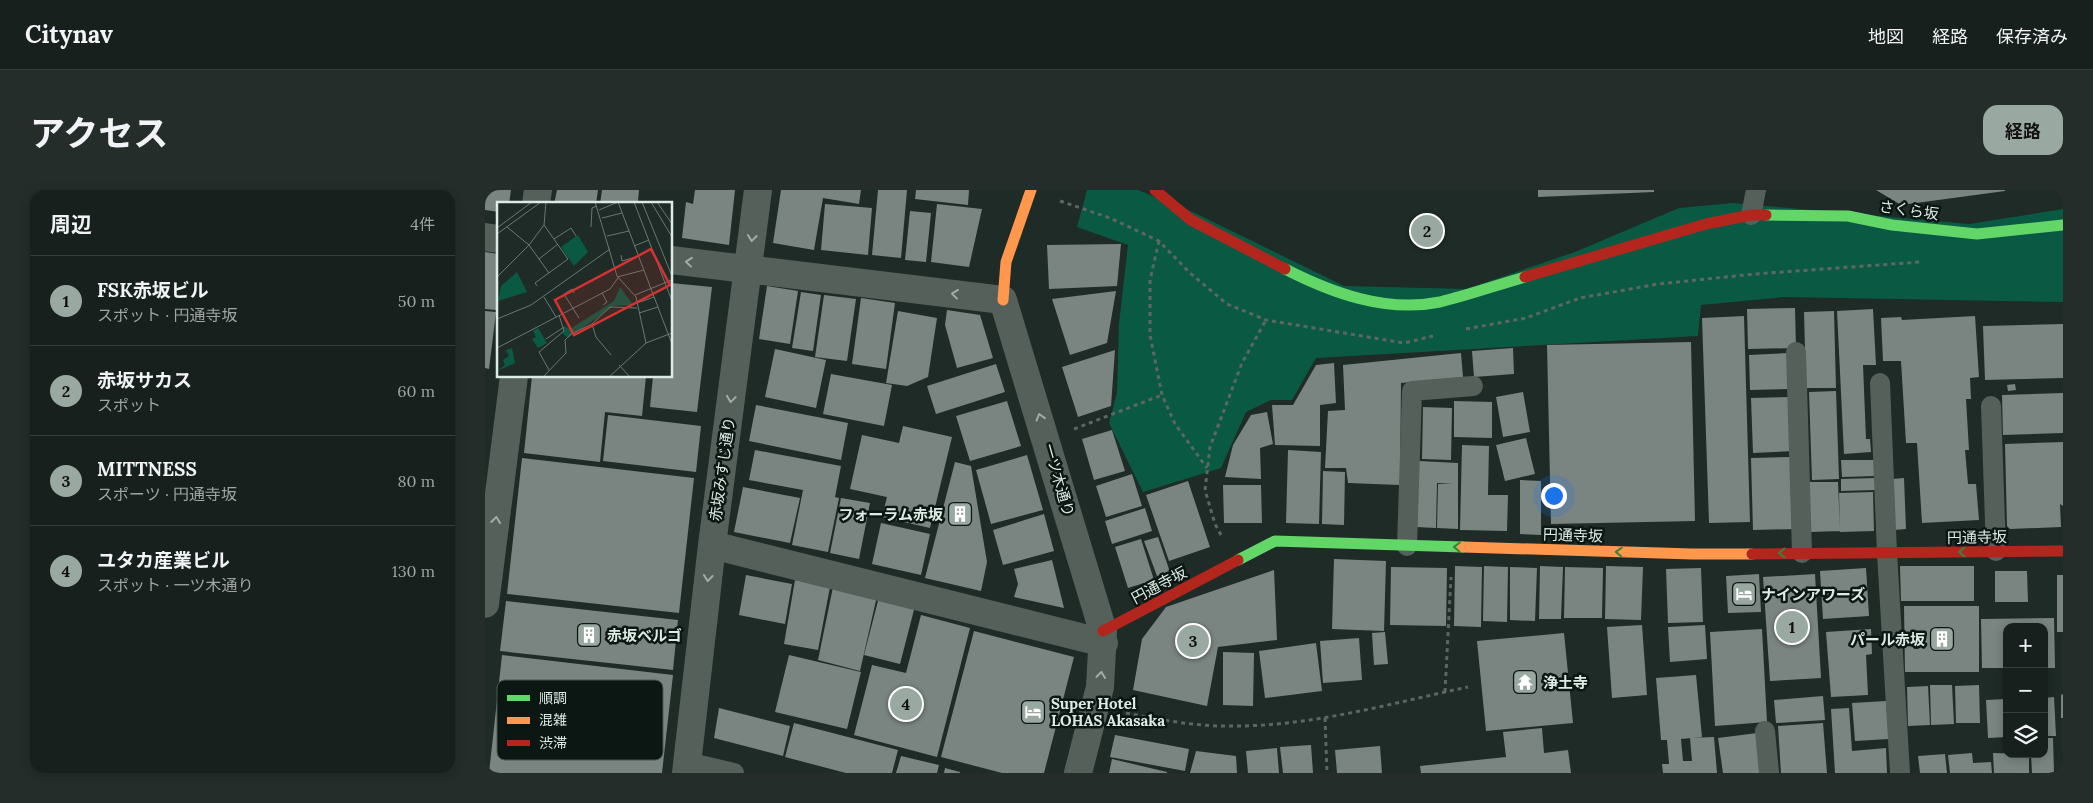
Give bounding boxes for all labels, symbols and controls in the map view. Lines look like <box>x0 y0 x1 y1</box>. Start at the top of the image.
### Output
text: Citynav <box>25 19 113 50</box>
text: 地図 <box>1868 25 1904 48</box>
text: 経路 <box>1932 25 1968 48</box>
text: 保存済み <box>1996 25 2068 48</box>
button: 経路 <box>1983 105 2063 155</box>
text: アクセス <box>30 111 168 156</box>
street label: さくら坂 <box>1878 196 1940 224</box>
inset map <box>497 202 673 378</box>
text: 周辺 <box>50 211 92 238</box>
pin: 2 <box>1411 212 1443 250</box>
text: 4件 <box>410 214 435 234</box>
one-way arrow <box>747 235 758 243</box>
one-way arrow <box>685 257 693 268</box>
text: FSK赤坂ビル <box>97 278 209 302</box>
one-way arrow <box>951 289 959 300</box>
text: 1 <box>63 291 69 311</box>
text: 50 m <box>398 291 435 311</box>
text: スポット · 円通寺坂 <box>97 305 237 325</box>
text: 赤坂サカス <box>97 368 192 392</box>
text: 2 <box>62 381 70 401</box>
text: 60 m <box>397 381 435 401</box>
text: スポット <box>97 395 161 415</box>
one-way arrow <box>726 396 737 404</box>
one-way arrow <box>1035 413 1045 421</box>
street label: 赤坂みすじ通り <box>705 416 739 522</box>
street label: 一ツ木通り <box>1040 441 1078 519</box>
text: MITTNESS <box>97 457 197 481</box>
text: 3 <box>62 471 70 491</box>
text: 80 m <box>398 471 435 491</box>
your location <box>1541 483 1567 509</box>
text: スポーツ · 円通寺坂 <box>97 484 237 504</box>
building icon: フォーラム赤坂 <box>947 501 973 527</box>
place label: フォーラム赤坂 <box>838 505 943 524</box>
one-way arrow <box>490 516 501 524</box>
street label: 円通寺坂 <box>1543 524 1603 546</box>
street label: 円通寺坂 <box>1947 527 2007 547</box>
one-way arrow <box>1453 542 1460 552</box>
one-way arrow <box>1615 546 1623 557</box>
one-way arrow <box>1958 547 1966 557</box>
text: ユタカ産業ビル <box>97 548 230 572</box>
one-way arrow <box>1778 548 1786 558</box>
text: 4 <box>62 561 70 581</box>
text: 130 m <box>392 561 435 581</box>
street label: 円通寺坂 <box>1128 563 1190 607</box>
one-way arrow <box>703 574 714 582</box>
text: スポット · 一ツ木通り <box>97 575 253 595</box>
hotel icon: ナインアワーズ <box>1731 581 1757 607</box>
place label: ナインアワーズ <box>1761 585 1865 604</box>
pin: 1 <box>1776 608 1808 646</box>
building icon: 赤坂ベルゴ <box>576 622 602 648</box>
pin: 3 <box>1177 622 1209 660</box>
map controls <box>2003 623 2048 758</box>
button: + <box>2003 623 2048 668</box>
place label: 赤坂ベルゴ <box>607 626 682 645</box>
building icon: パール赤坂 <box>1929 626 1955 652</box>
place label: パール赤坂 <box>1850 630 1925 649</box>
button: − <box>2003 668 2048 713</box>
temple icon: 浄土寺 <box>1512 669 1538 695</box>
one-way arrow <box>1095 670 1106 678</box>
place label: 浄土寺 <box>1543 673 1588 692</box>
legend <box>497 680 663 760</box>
pin: 4 <box>890 685 922 723</box>
text: 順調 <box>539 689 567 707</box>
place label: Super Hotel LOHAS Akasaka <box>1051 694 1165 730</box>
hotel icon: Super Hotel LOHAS Akasaka <box>1020 699 1046 725</box>
text: 混雑 <box>539 711 567 729</box>
button: layers <box>2003 713 2048 758</box>
text: 渋滞 <box>539 734 567 752</box>

